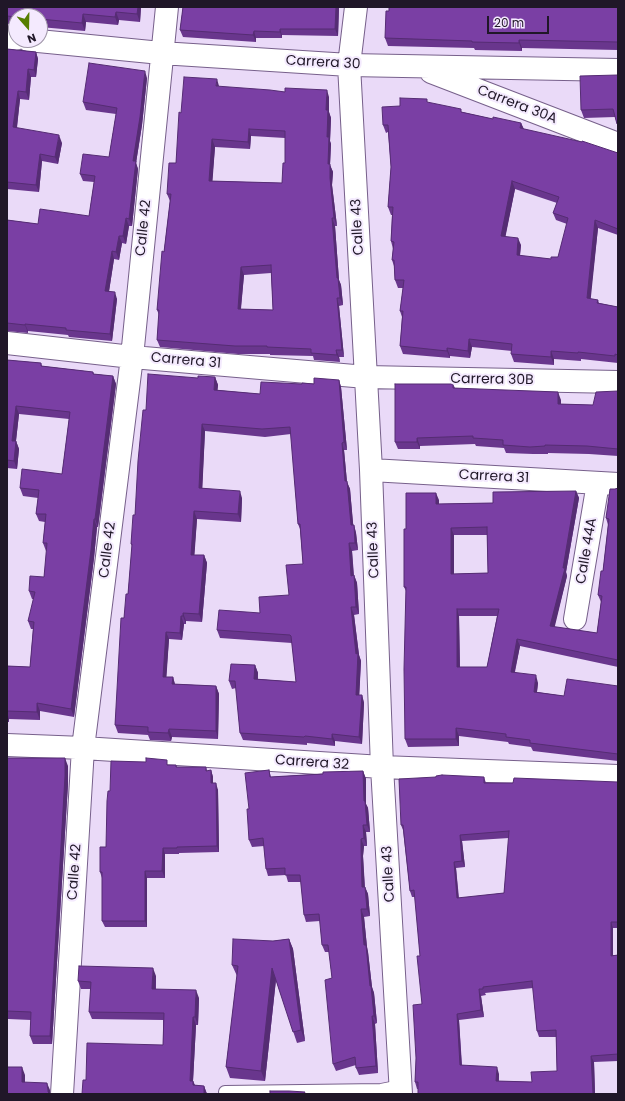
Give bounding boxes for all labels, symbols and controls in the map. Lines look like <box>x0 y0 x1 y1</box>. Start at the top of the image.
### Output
north arrow <box>8 8 48 48</box>
scale bar <box>489 8 551 34</box>
text: 20 m <box>494 14 524 31</box>
text: N <box>25 29 38 47</box>
street label: Carrera 30 <box>285 53 361 73</box>
street label: Carrera 30A <box>475 82 559 128</box>
street label: Calle 43 <box>348 198 368 256</box>
street label: Calle 42 <box>133 199 155 257</box>
street label: Carrera 31 <box>150 350 222 372</box>
street label: Carrera 30B <box>450 371 534 389</box>
street label: Carrera 31 <box>458 467 530 487</box>
street label: Calle 44A <box>573 517 601 585</box>
street label: Calle 42 <box>96 521 120 579</box>
street label: Calle 43 <box>365 521 383 579</box>
street label: Carrera 32 <box>274 752 350 774</box>
street label: Calle 42 <box>65 843 85 901</box>
street label: Calle 43 <box>379 845 399 903</box>

